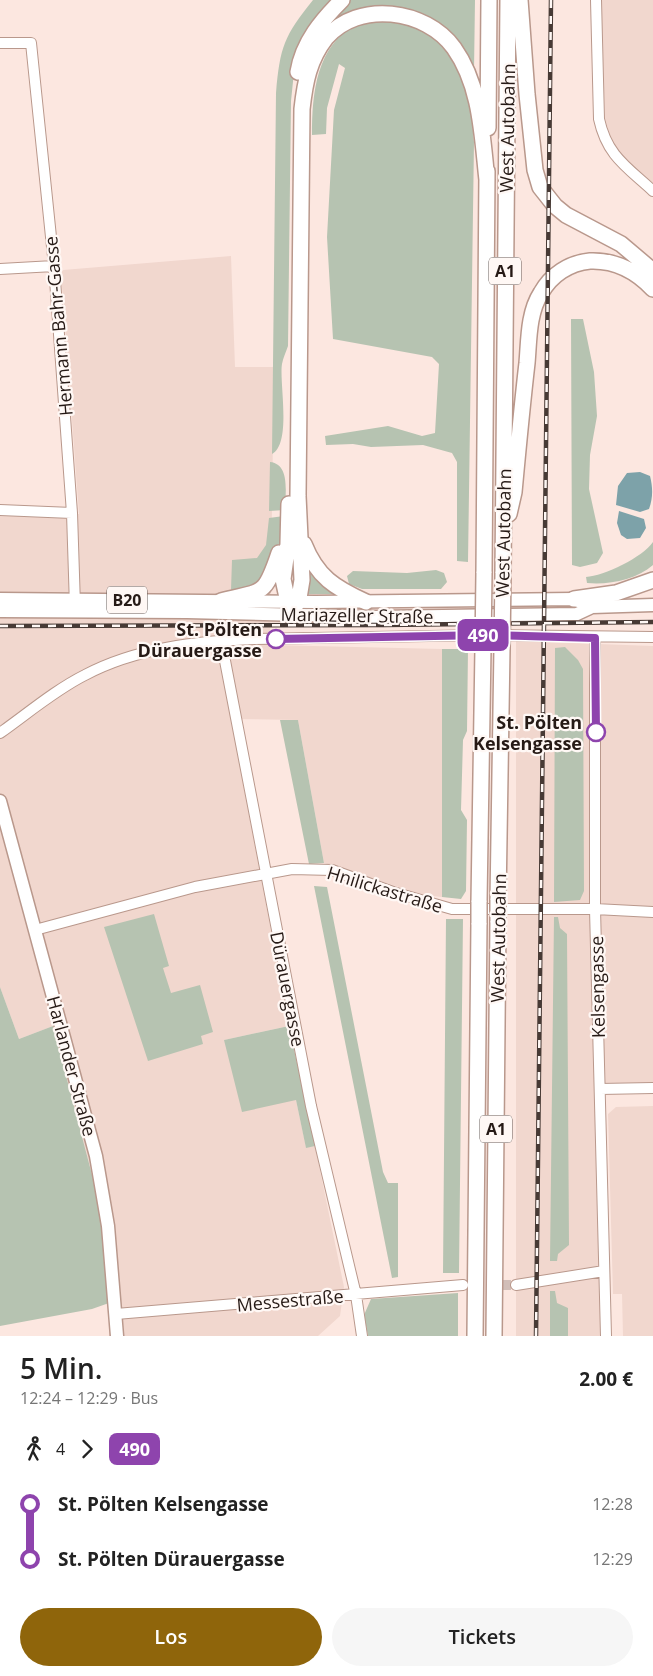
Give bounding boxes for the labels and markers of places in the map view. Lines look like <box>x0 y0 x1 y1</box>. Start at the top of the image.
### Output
place label: St. Pölten Dürauergasse <box>138 617 262 662</box>
marker: St. Pölten Dürauergasse <box>266 629 286 649</box>
place label: St. Pölten Kelsengasse <box>473 710 582 755</box>
marker: St. Pölten Kelsengasse <box>586 722 606 742</box>

